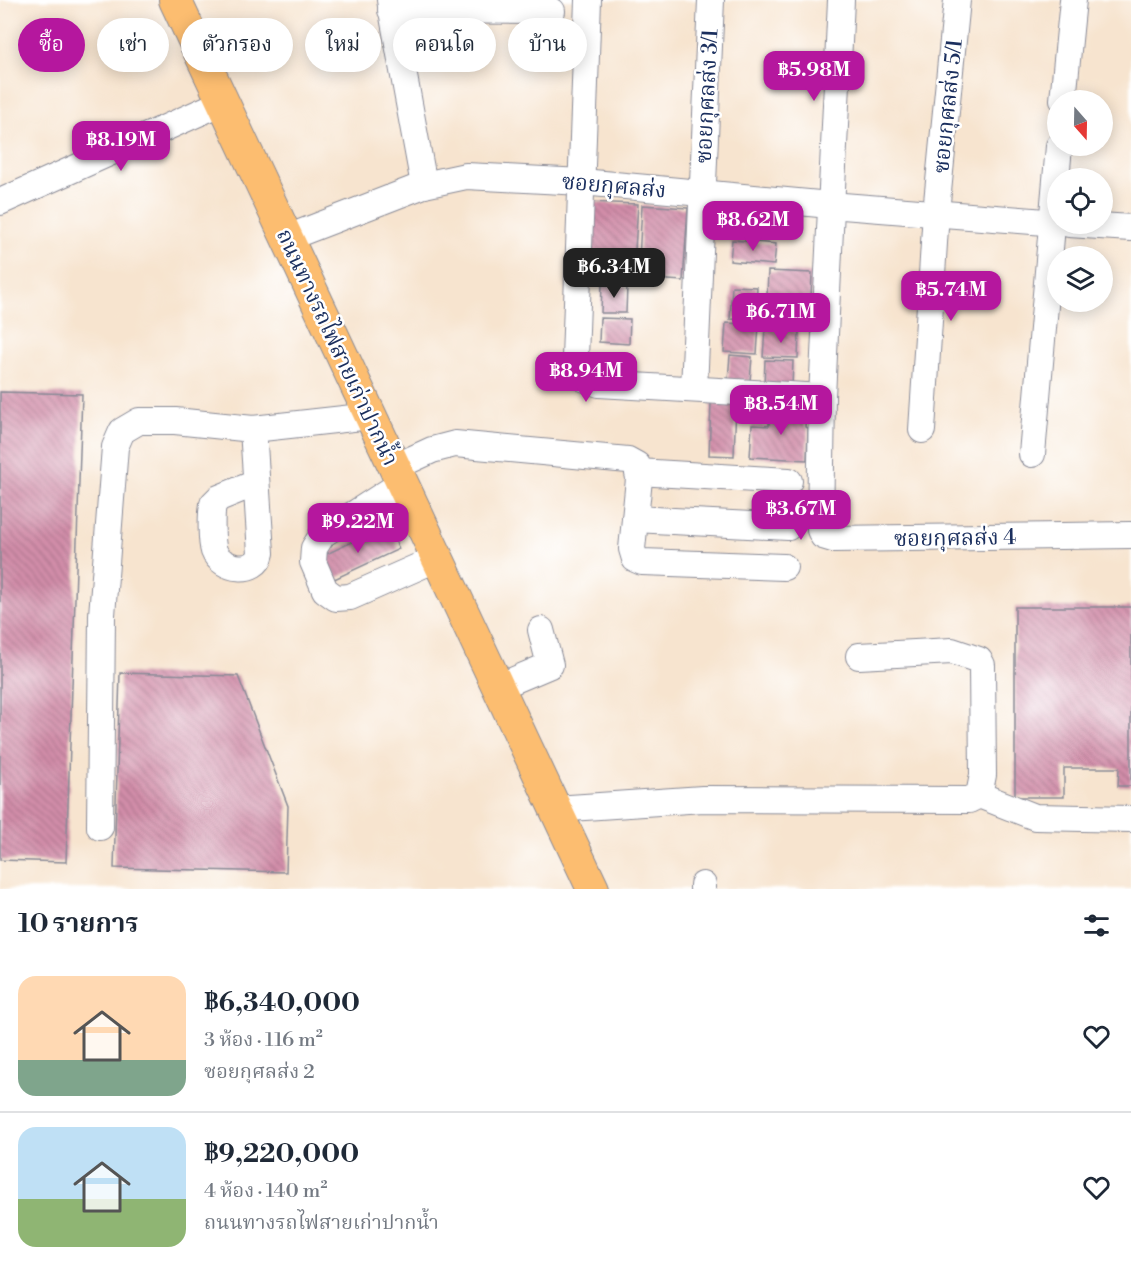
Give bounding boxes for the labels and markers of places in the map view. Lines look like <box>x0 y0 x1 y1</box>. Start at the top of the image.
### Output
pin: ฿5.98M <box>765 51 863 102</box>
pin: ฿8.19M <box>72 121 170 172</box>
pin: ฿8.62M <box>704 201 802 252</box>
pin: ฿6.34M <box>565 248 663 299</box>
pin: ฿5.74M <box>902 271 1000 322</box>
pin: ฿6.71M <box>732 293 830 344</box>
pin: ฿8.94M <box>537 352 635 403</box>
pin: ฿8.54M <box>732 385 830 436</box>
pin: ฿3.67M <box>752 490 850 541</box>
pin: ฿9.22M <box>309 503 407 554</box>

